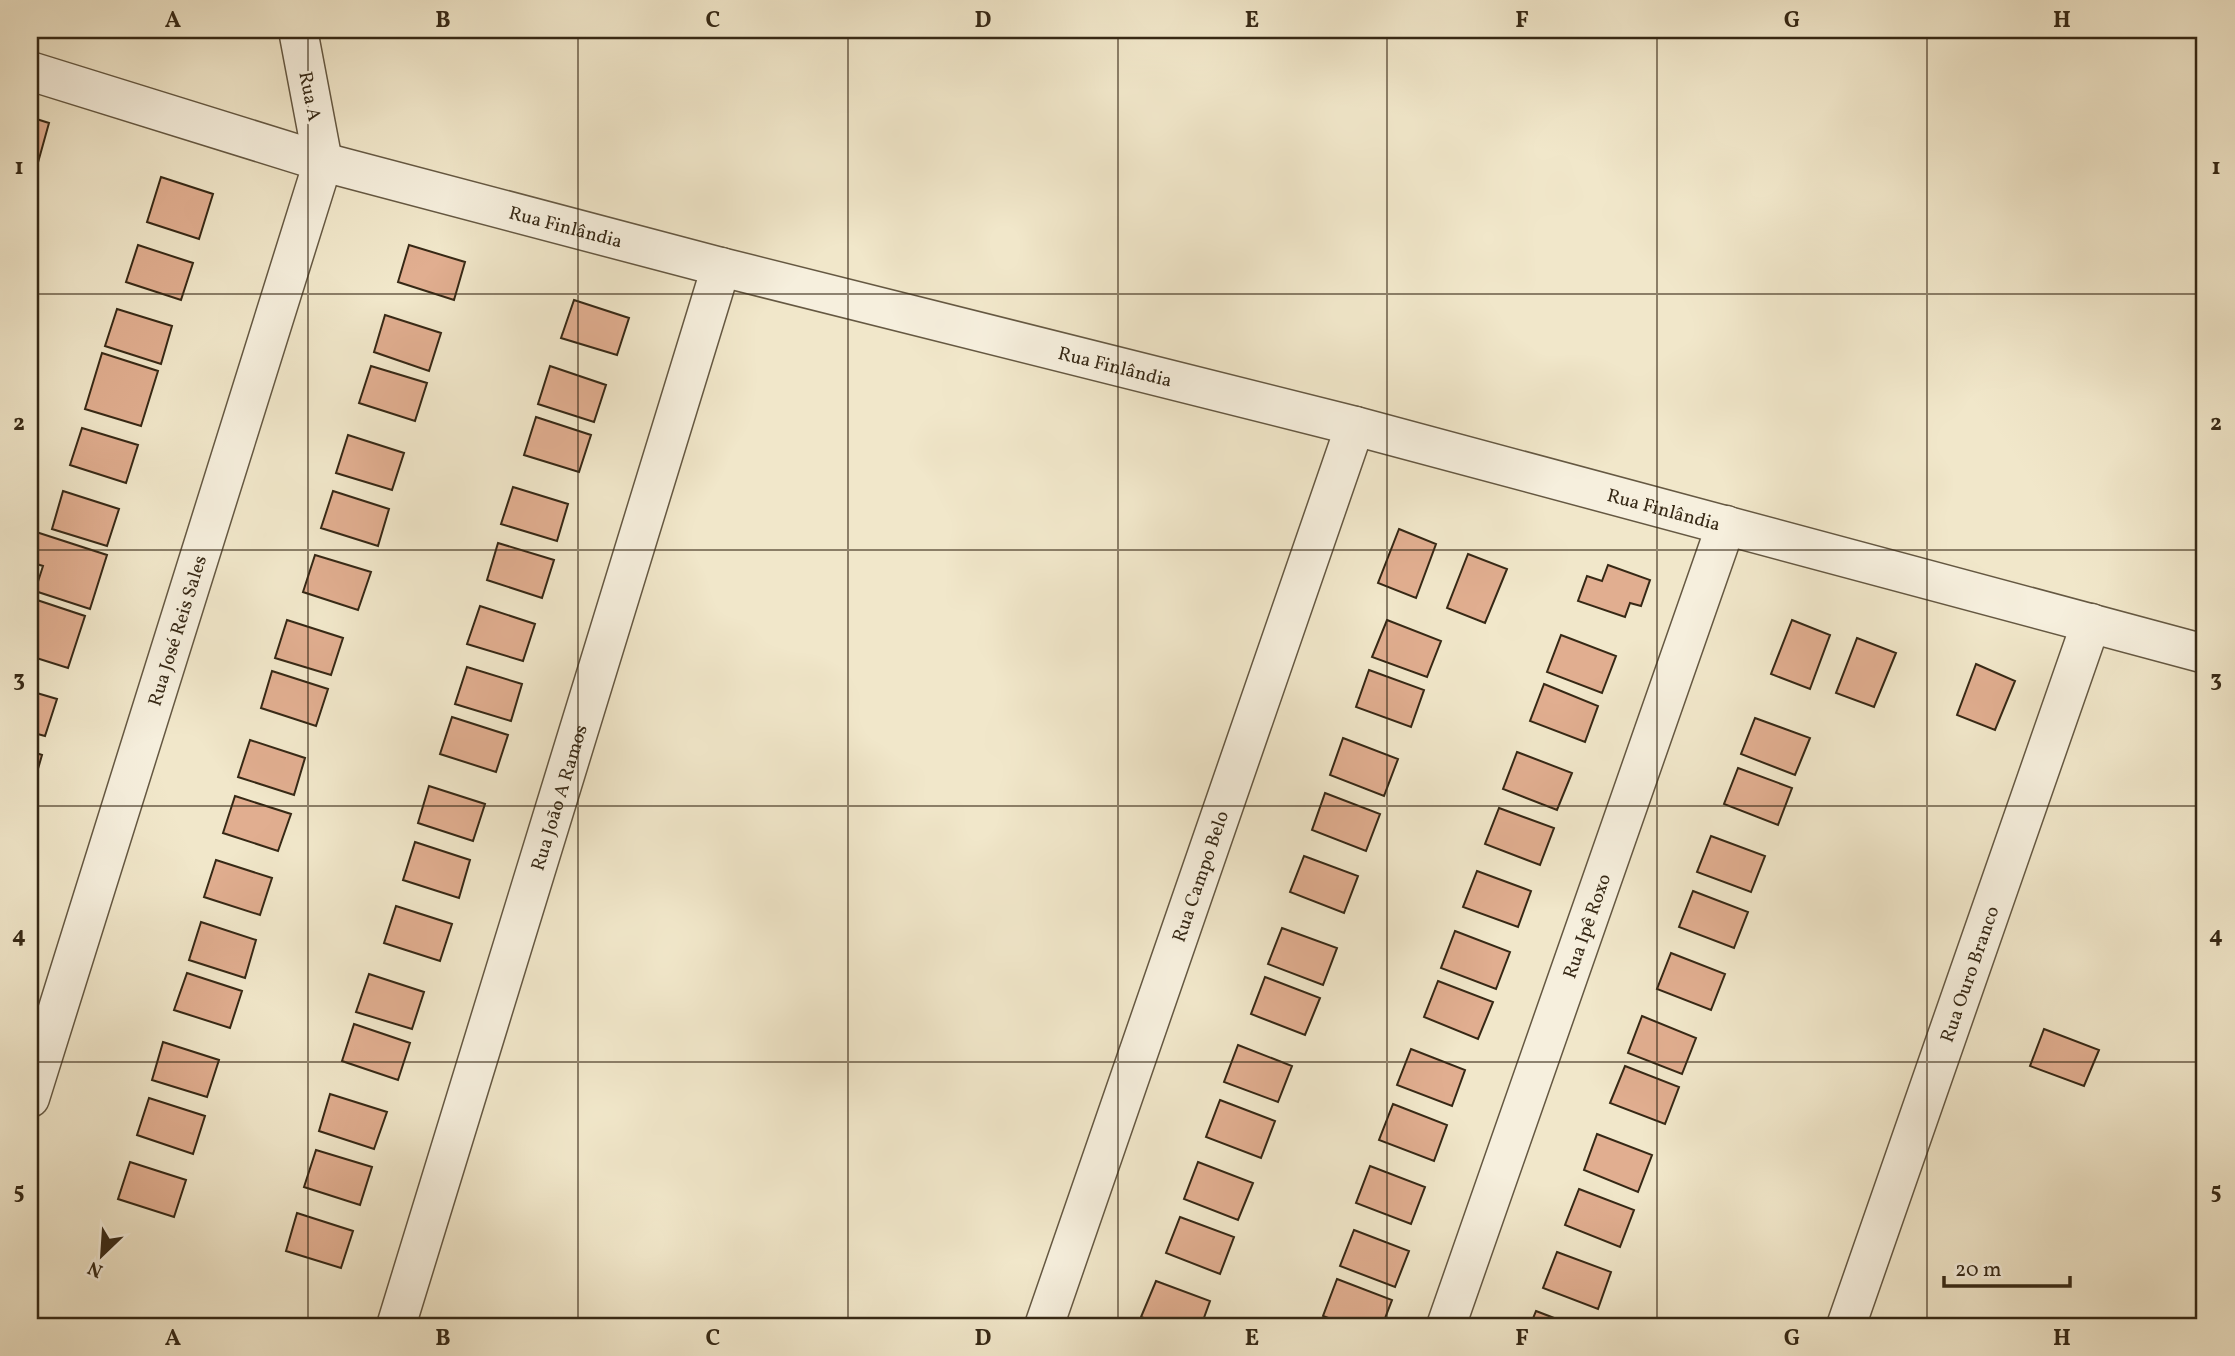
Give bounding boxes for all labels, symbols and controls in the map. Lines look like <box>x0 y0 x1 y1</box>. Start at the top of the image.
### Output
text: A <box>165 5 181 37</box>
text: B <box>435 5 451 37</box>
text: C <box>706 5 720 37</box>
text: D <box>975 5 992 37</box>
text: E <box>1245 5 1259 37</box>
text: F <box>1515 5 1529 37</box>
text: G <box>1784 5 1800 37</box>
text: H <box>2053 5 2071 37</box>
street label: Rua A <box>291 69 327 124</box>
text: 1 <box>14 152 24 184</box>
text: 1 <box>2211 152 2221 184</box>
street label: Rua Finlândia <box>506 201 625 255</box>
street label: Rua Finlândia <box>1055 341 1175 395</box>
text: 2 <box>13 408 25 440</box>
text: 2 <box>2210 408 2222 440</box>
street label: Rua Finlândia <box>1604 483 1723 538</box>
street label: Rua José Reis Sales <box>143 552 214 710</box>
text: 3 <box>13 664 25 696</box>
text: 3 <box>2210 664 2222 696</box>
street label: Rua João A Ramos <box>526 722 595 874</box>
street label: Rua Campo Belo <box>1167 808 1236 946</box>
street label: Rua Ipê Roxo <box>1557 870 1618 982</box>
street label: Rua Ouro Branco <box>1935 903 2006 1046</box>
text: 4 <box>12 920 26 952</box>
text: 4 <box>2209 920 2223 952</box>
text: 5 <box>13 1176 25 1208</box>
text: 5 <box>2210 1176 2222 1208</box>
north arrow <box>66 1220 136 1290</box>
scale bar <box>1944 1244 2070 1288</box>
text: N <box>84 1254 107 1283</box>
text: 20 m <box>1955 1256 2001 1285</box>
text: A <box>165 1323 181 1355</box>
text: B <box>435 1323 451 1355</box>
text: C <box>706 1323 720 1355</box>
text: D <box>975 1323 992 1355</box>
text: E <box>1245 1323 1259 1355</box>
text: F <box>1515 1323 1529 1355</box>
text: G <box>1784 1323 1800 1355</box>
text: H <box>2053 1323 2071 1355</box>

